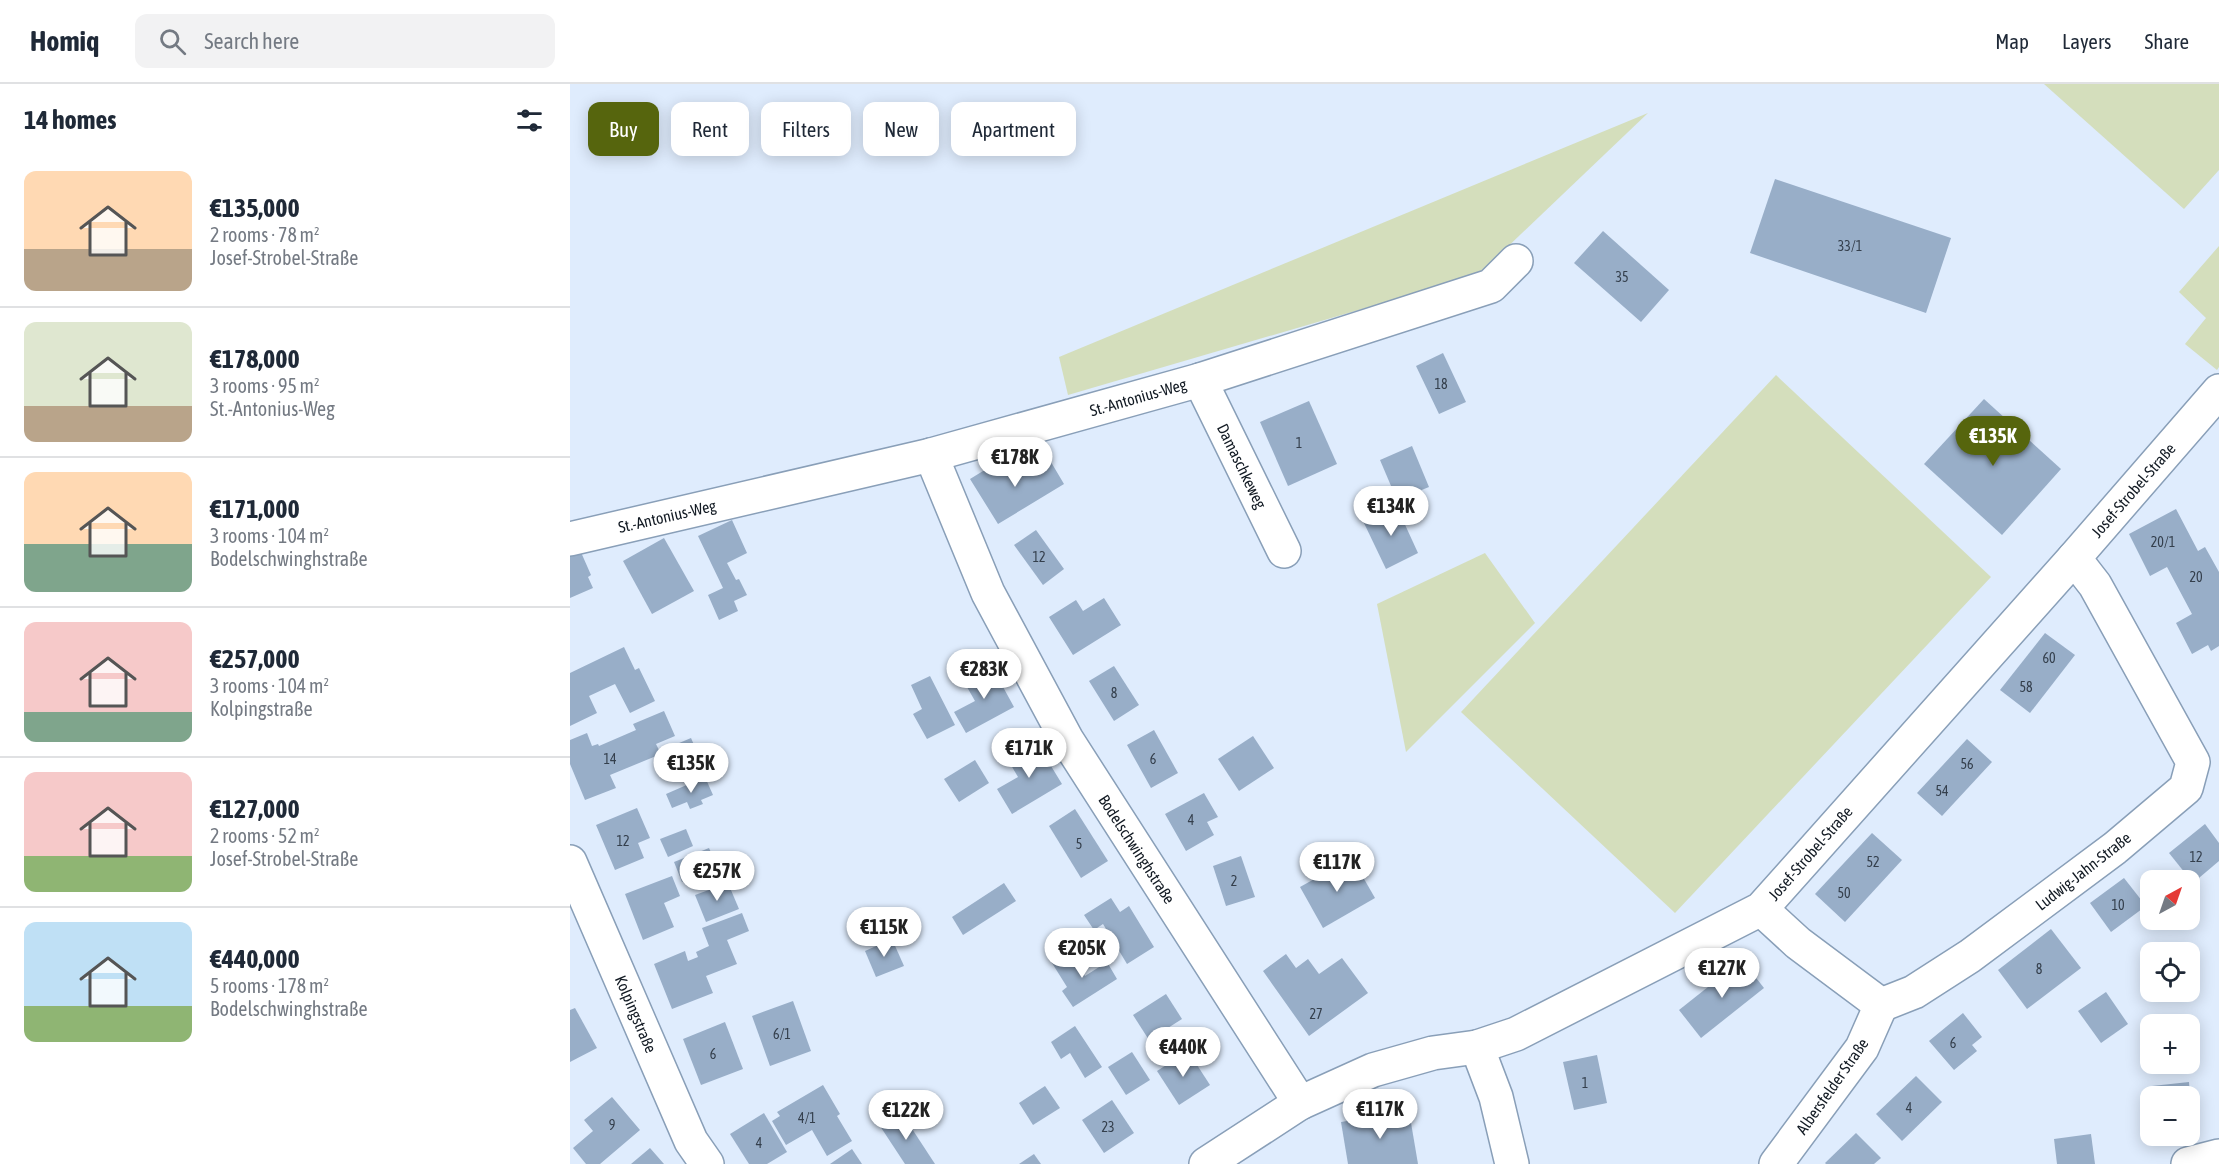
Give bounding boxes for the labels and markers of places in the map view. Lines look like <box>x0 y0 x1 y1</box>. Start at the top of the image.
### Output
pin: €135K <box>1951 416 2035 467</box>
pin: €178K <box>973 437 1057 488</box>
pin: €134K <box>1349 486 1433 537</box>
pin: €283K <box>942 649 1026 700</box>
pin: €171K <box>987 728 1071 779</box>
pin: €135K <box>649 743 733 794</box>
pin: €117K <box>1295 842 1379 893</box>
pin: €257K <box>675 851 759 902</box>
pin: €115K <box>842 907 926 958</box>
pin: €205K <box>1040 928 1124 979</box>
pin: €127K <box>1680 948 1764 999</box>
pin: €440K <box>1141 1027 1225 1078</box>
pin: €117K <box>1338 1089 1422 1140</box>
pin: €122K <box>864 1090 948 1141</box>

